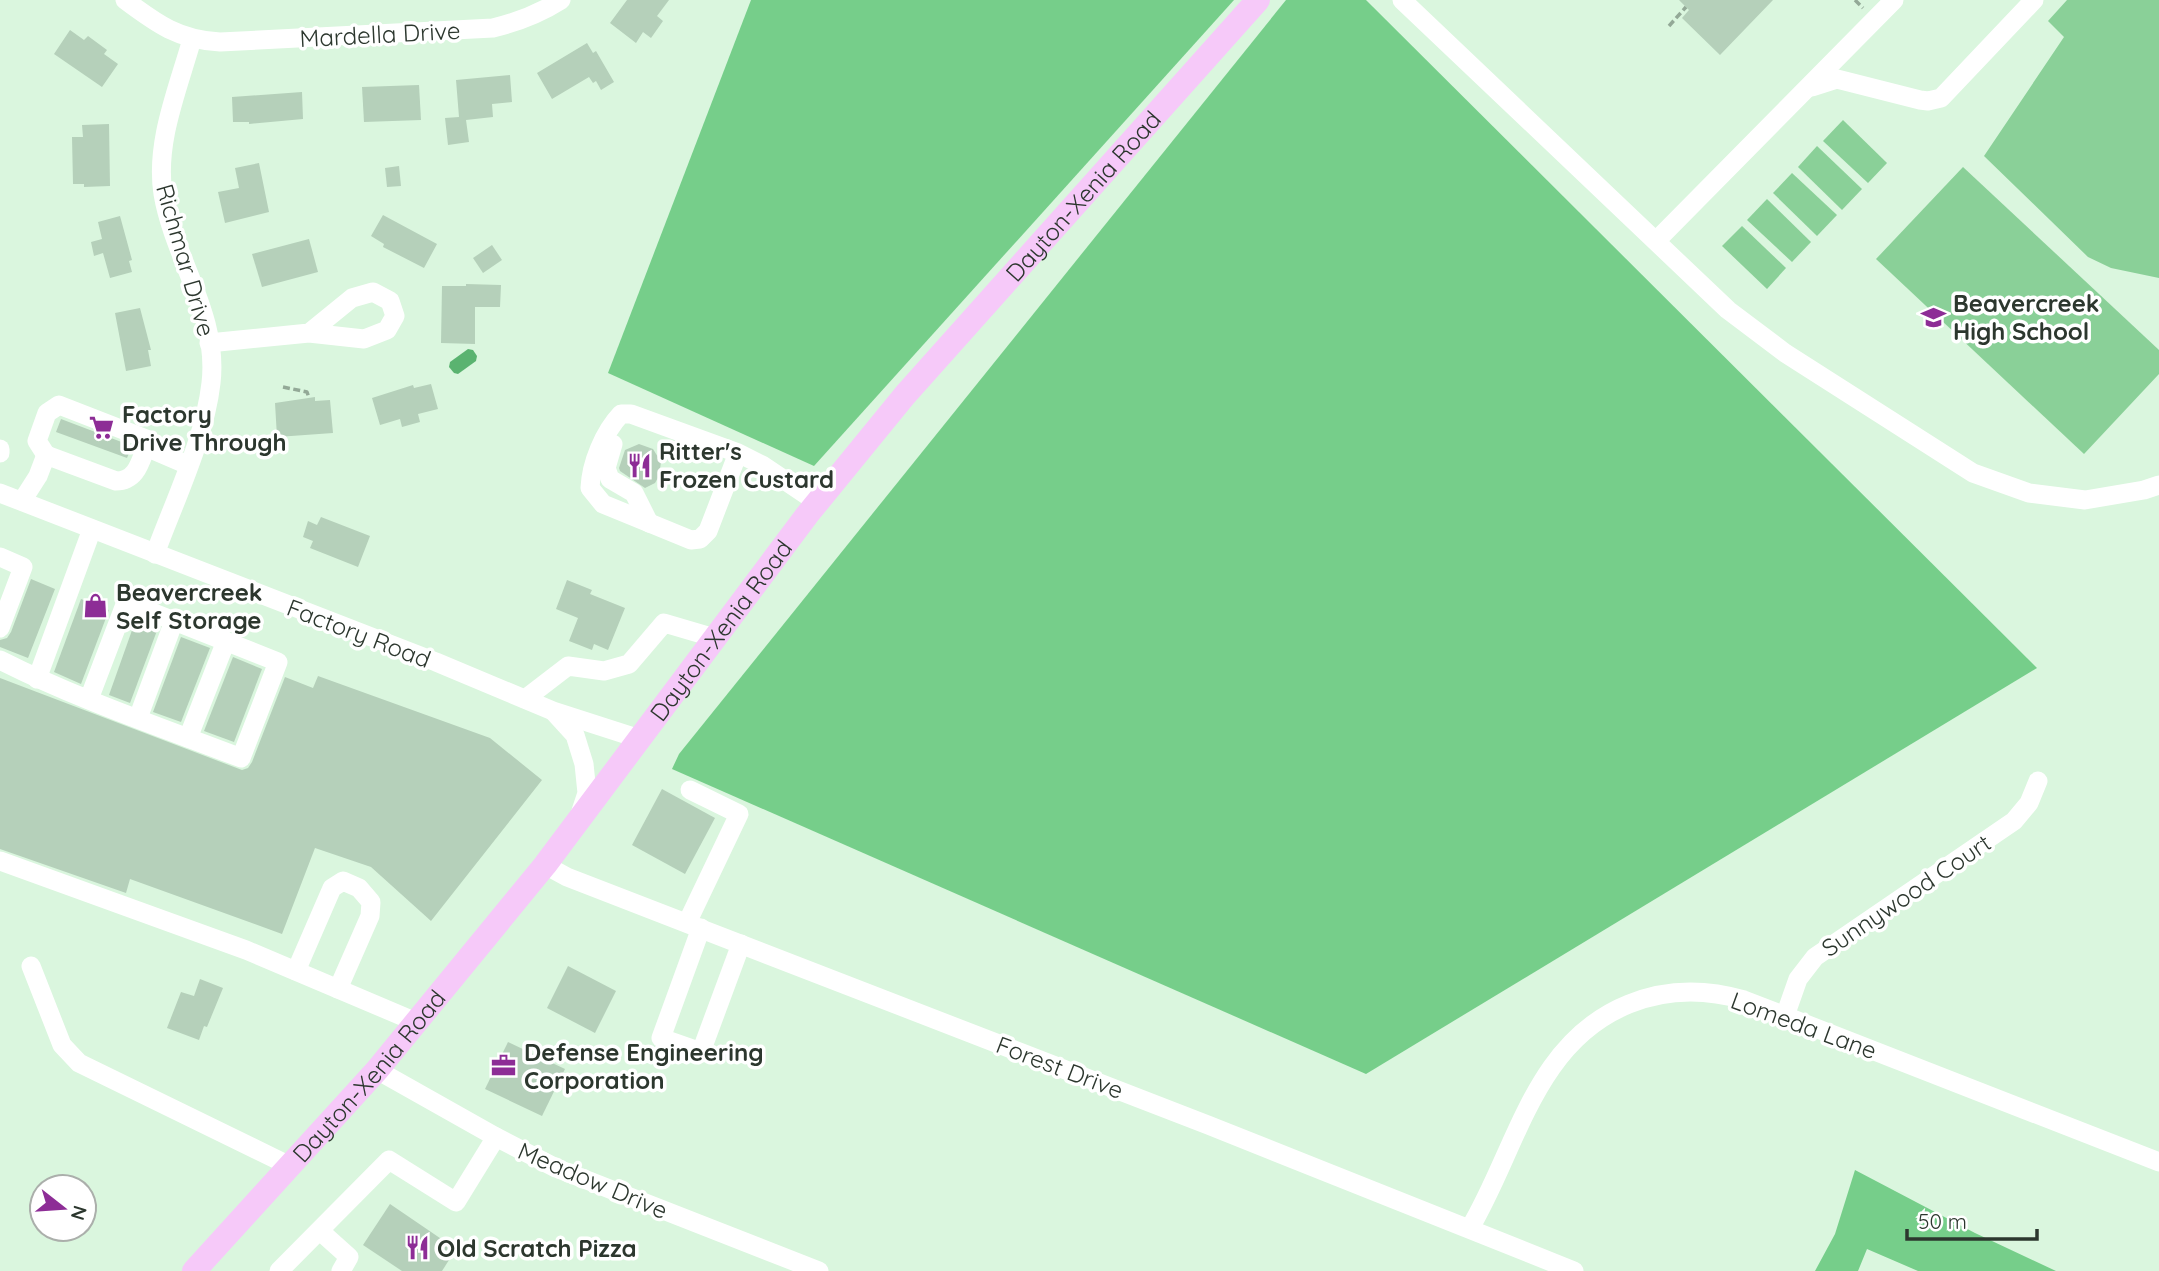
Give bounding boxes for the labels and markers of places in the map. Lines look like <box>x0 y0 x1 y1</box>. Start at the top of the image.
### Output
place label: Beavercreek High School <box>1953 288 2100 346</box>
school or university icon: Beavercreek High School <box>1919 303 1947 331</box>
place label: Factory Drive Through <box>122 399 287 457</box>
supermarket icon: Factory Drive Through <box>88 414 116 442</box>
place label: Ritter's Frozen Custard <box>659 436 834 494</box>
restaurant icon: Ritter's Frozen Custard <box>625 451 653 479</box>
place label: Beavercreek Self Storage <box>116 577 263 635</box>
shop icon: Beavercreek Self Storage <box>82 592 110 620</box>
place label: Defense Engineering Corporation <box>524 1037 764 1095</box>
office icon: Defense Engineering Corporation <box>490 1052 518 1080</box>
place label: Old Scratch Pizza <box>437 1233 637 1263</box>
restaurant icon: Old Scratch Pizza <box>403 1234 431 1262</box>

